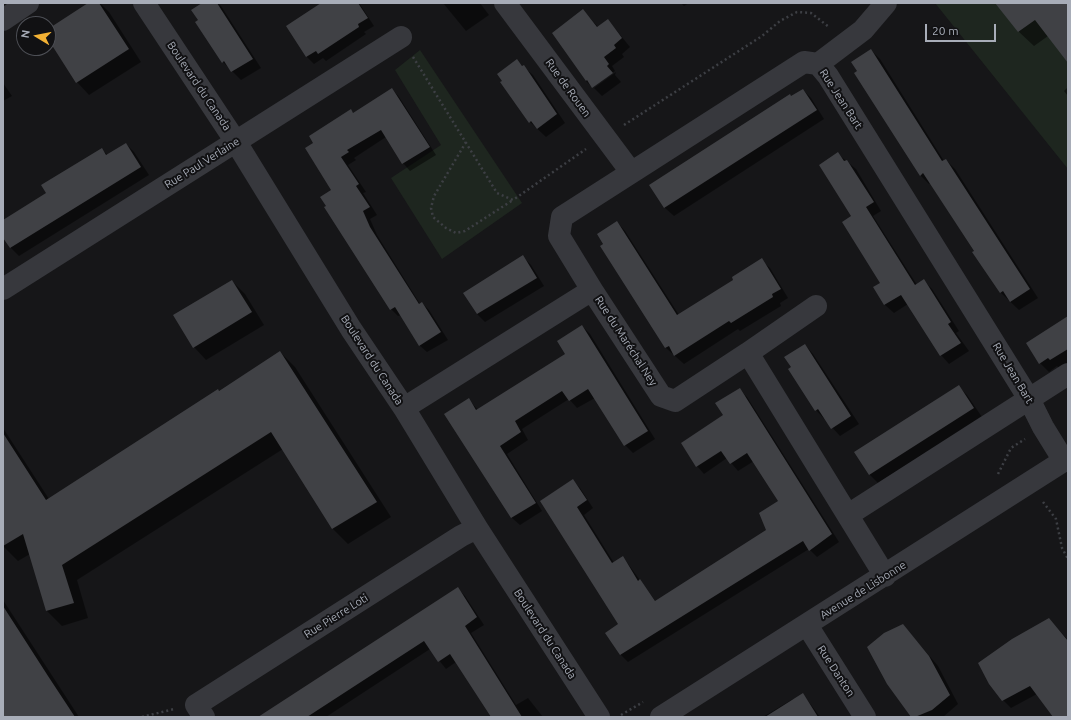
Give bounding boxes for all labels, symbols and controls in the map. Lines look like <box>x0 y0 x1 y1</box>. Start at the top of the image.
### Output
north arrow <box>16 16 56 56</box>
scale bar <box>927 16 998 42</box>
text: 20 m <box>932 24 959 37</box>
text: N <box>19 29 32 39</box>
street label: Boulevard du Canada <box>164 39 234 133</box>
street label: Rue de Rouen <box>542 56 594 120</box>
street label: Rue Jean Bart <box>817 67 865 131</box>
street label: Rue Paul Verlaine <box>162 135 242 191</box>
street label: Rue du Maréchal Ney <box>592 294 660 388</box>
street label: Boulevard du Canada <box>338 313 406 407</box>
street label: Rue Jean Bart <box>990 340 1036 406</box>
street label: Avenue de Lisbonne <box>817 558 909 622</box>
street label: Boulevard du Canada <box>511 587 579 681</box>
street label: Rue Pierre Loti <box>302 591 370 641</box>
street label: Rue Danton <box>815 643 857 699</box>

